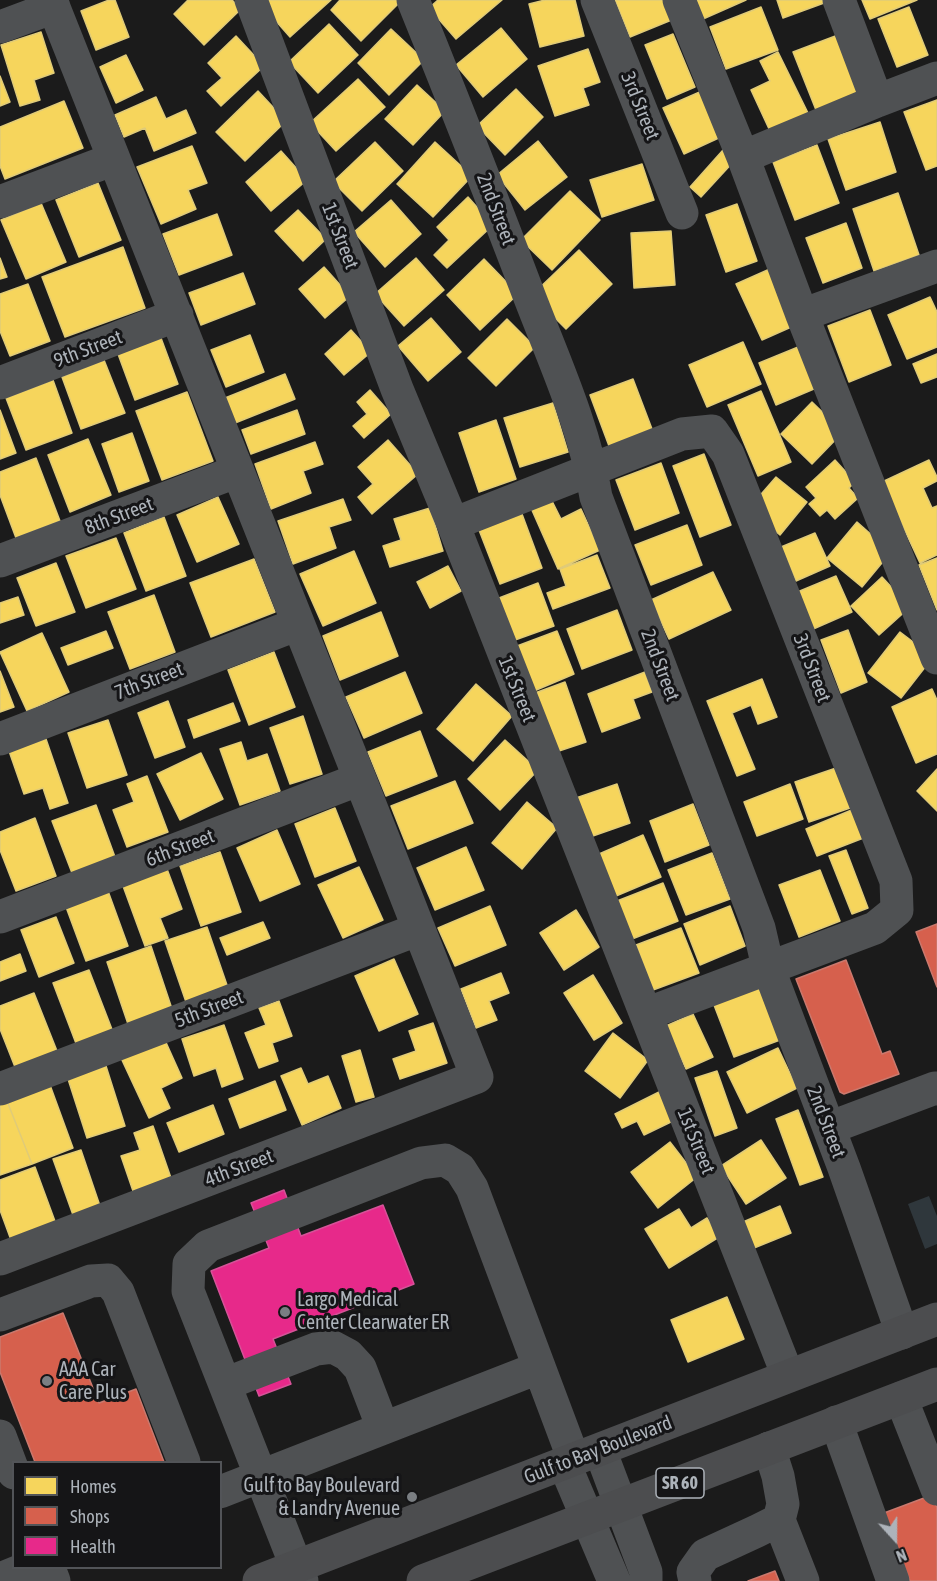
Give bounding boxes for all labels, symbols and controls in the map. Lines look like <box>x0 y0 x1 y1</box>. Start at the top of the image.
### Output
street label: 3rd Street <box>616 68 664 144</box>
street label: 2nd Street <box>471 170 521 248</box>
street label: 1st Street <box>316 200 364 272</box>
street label: 9th Street <box>50 325 126 373</box>
street label: 8th Street <box>81 492 157 540</box>
street label: 2nd Street <box>635 626 685 704</box>
street label: 3rd Street <box>788 630 836 706</box>
street label: 1st Street <box>493 653 541 725</box>
street label: 7th Street <box>111 657 187 705</box>
street label: 6th Street <box>142 824 218 872</box>
street label: 5th Street <box>171 985 247 1033</box>
street label: 2nd Street <box>801 1083 851 1161</box>
street label: 1st Street <box>672 1105 720 1177</box>
street label: 4th Street <box>201 1144 277 1192</box>
place label: Largo Medical Center Clearwater ER <box>297 1288 449 1335</box>
marker: Largo Medical Center Clearwater ER <box>278 1305 292 1319</box>
place label: AAA Car Care Plus <box>59 1358 127 1405</box>
marker: AAA Car Care Plus <box>40 1374 54 1388</box>
street label: Gulf to Bay Boulevard <box>521 1411 675 1489</box>
legend <box>12 1461 222 1569</box>
road number: SR 60 <box>656 1468 704 1498</box>
place label: Gulf to Bay Boulevard & Landry Avenue <box>243 1474 400 1521</box>
text: Homes <box>70 1476 116 1497</box>
marker: Gulf to Bay Boulevard & Landry Avenue <box>405 1490 419 1504</box>
text: Shops <box>70 1506 110 1527</box>
north arrow <box>865 1509 925 1569</box>
text: Health <box>70 1536 116 1557</box>
text: N <box>894 1546 909 1566</box>

